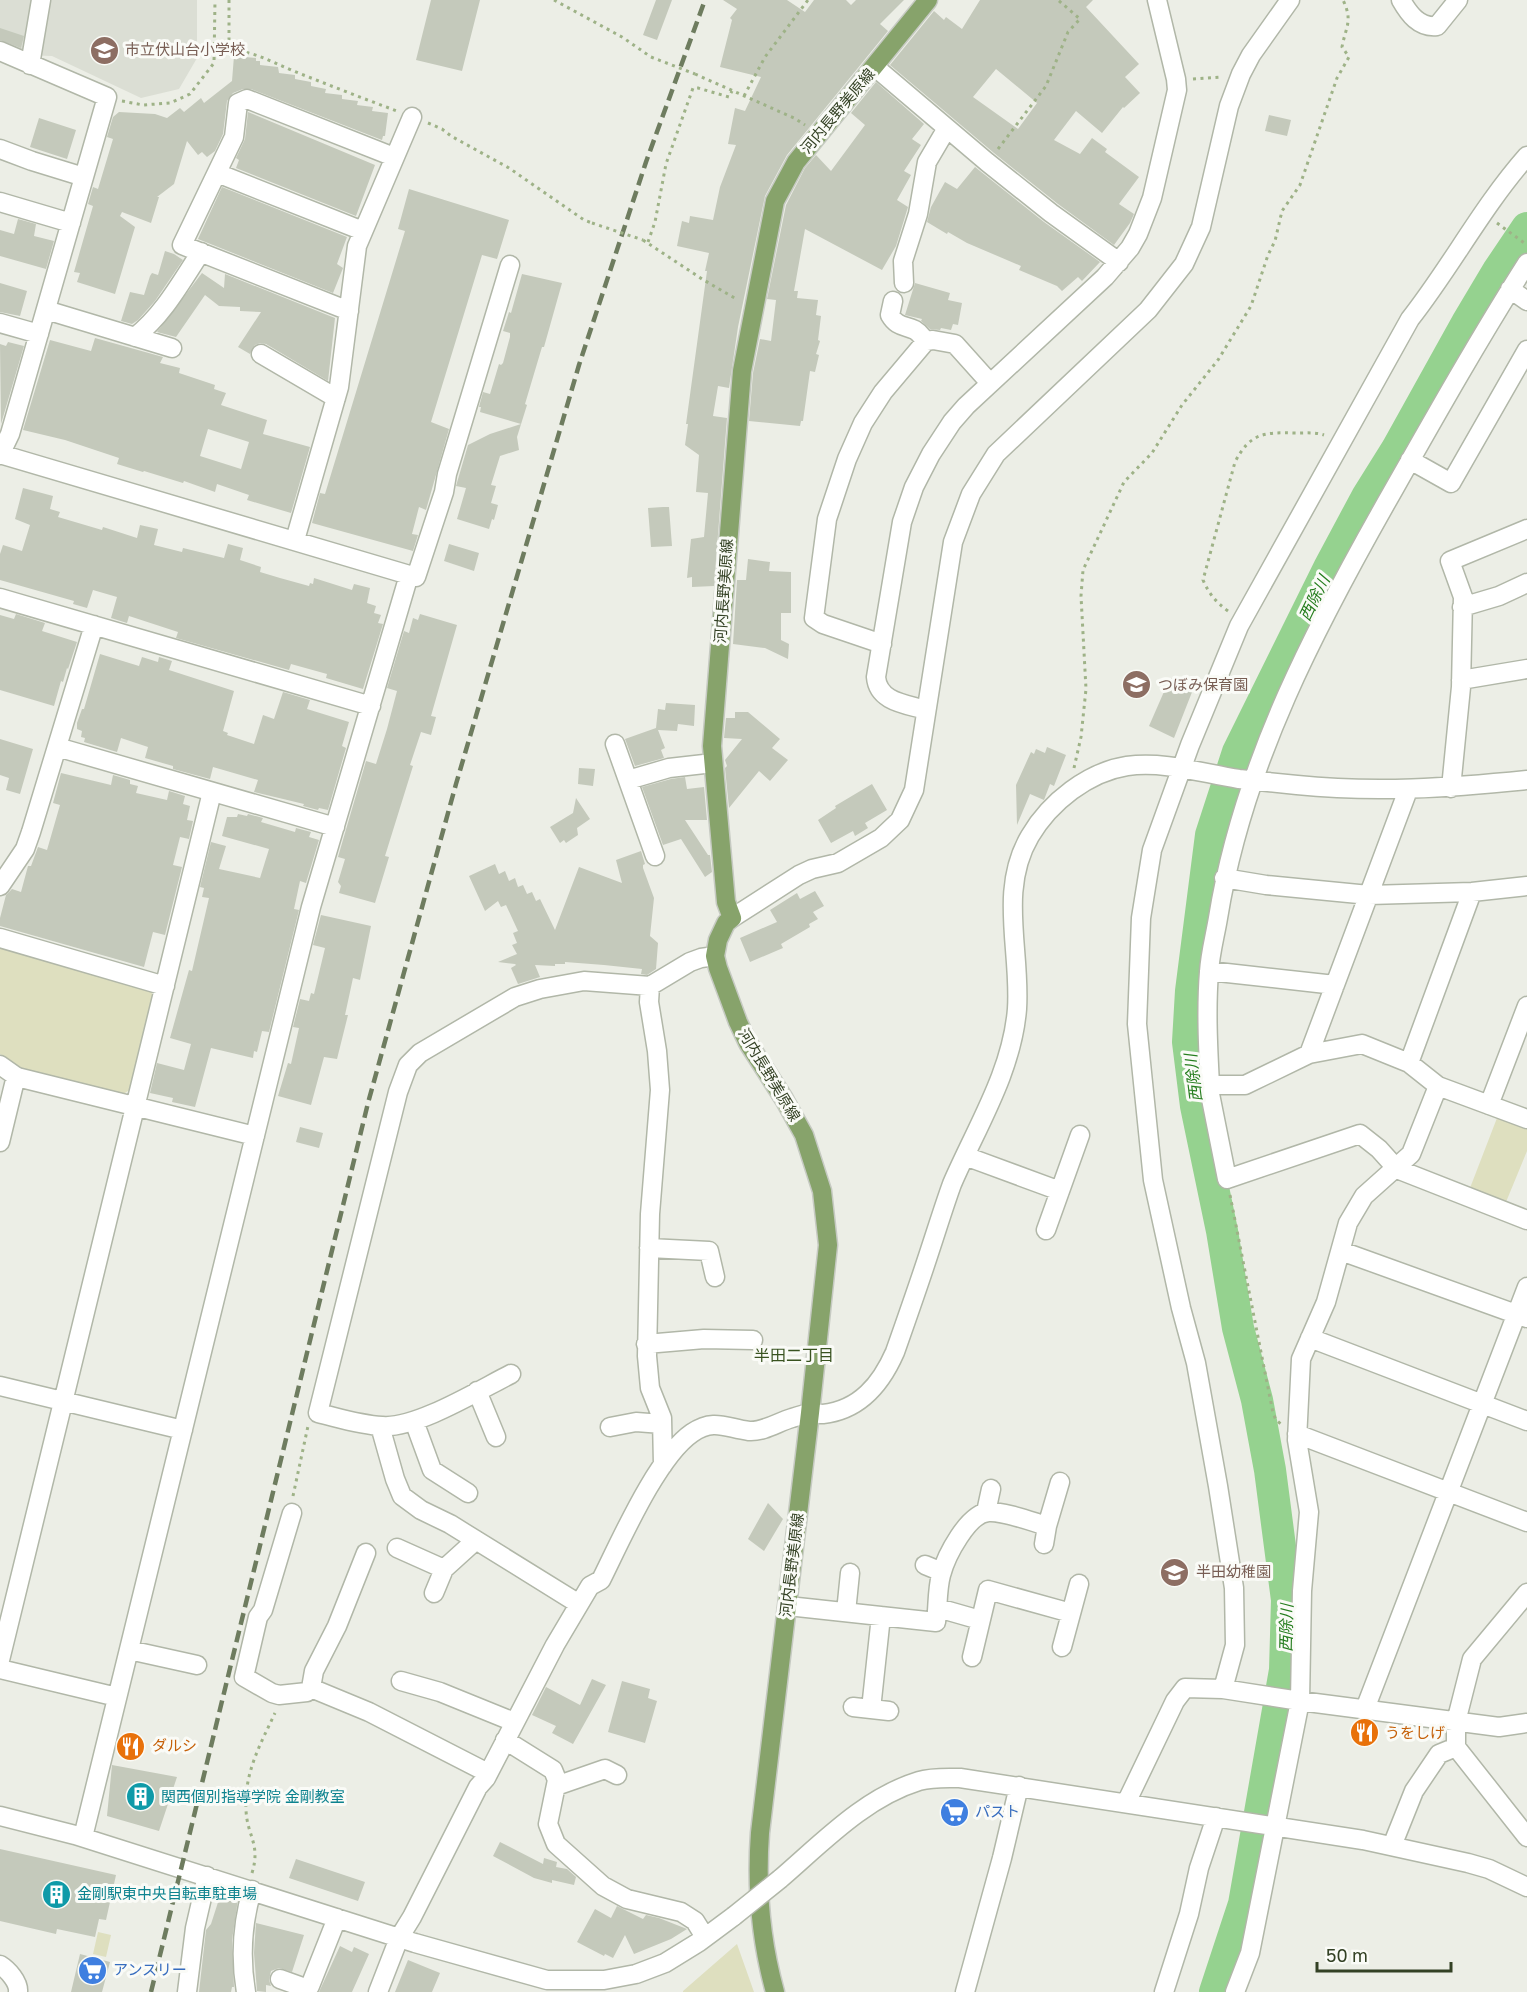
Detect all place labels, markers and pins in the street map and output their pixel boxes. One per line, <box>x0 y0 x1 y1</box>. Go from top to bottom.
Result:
school or university icon: 市立伏山台小学校 <box>88 34 120 66</box>
place label: 市立伏山台小学校 <box>125 40 245 58</box>
school or university icon: つぼみ保育園 <box>1121 669 1153 701</box>
place label: つぼみ保育園 <box>1158 675 1248 693</box>
school or university icon: 半田幼稚園 <box>1159 1556 1191 1588</box>
place label: 半田幼稚園 <box>1196 1562 1271 1580</box>
restaurant icon: うをしげ <box>1348 1717 1380 1749</box>
place label: うをしげ <box>1385 1723 1445 1741</box>
restaurant icon: ダルシ <box>115 1730 147 1762</box>
place label: ダルシ <box>152 1736 197 1754</box>
building icon: 関西個別指導学院 金剛教室 <box>124 1781 156 1813</box>
place label: 関西個別指導学院 金剛教室 <box>161 1787 345 1805</box>
supermarket icon: パスト <box>938 1796 970 1828</box>
place label: パスト <box>975 1802 1020 1820</box>
building icon: 金剛駅東中央自転車駐車場 <box>40 1878 72 1910</box>
place label: 金剛駅東中央自転車駐車場 <box>77 1884 257 1902</box>
supermarket icon: アンスリー <box>76 1954 108 1986</box>
place label: アンスリー <box>113 1960 187 1978</box>

